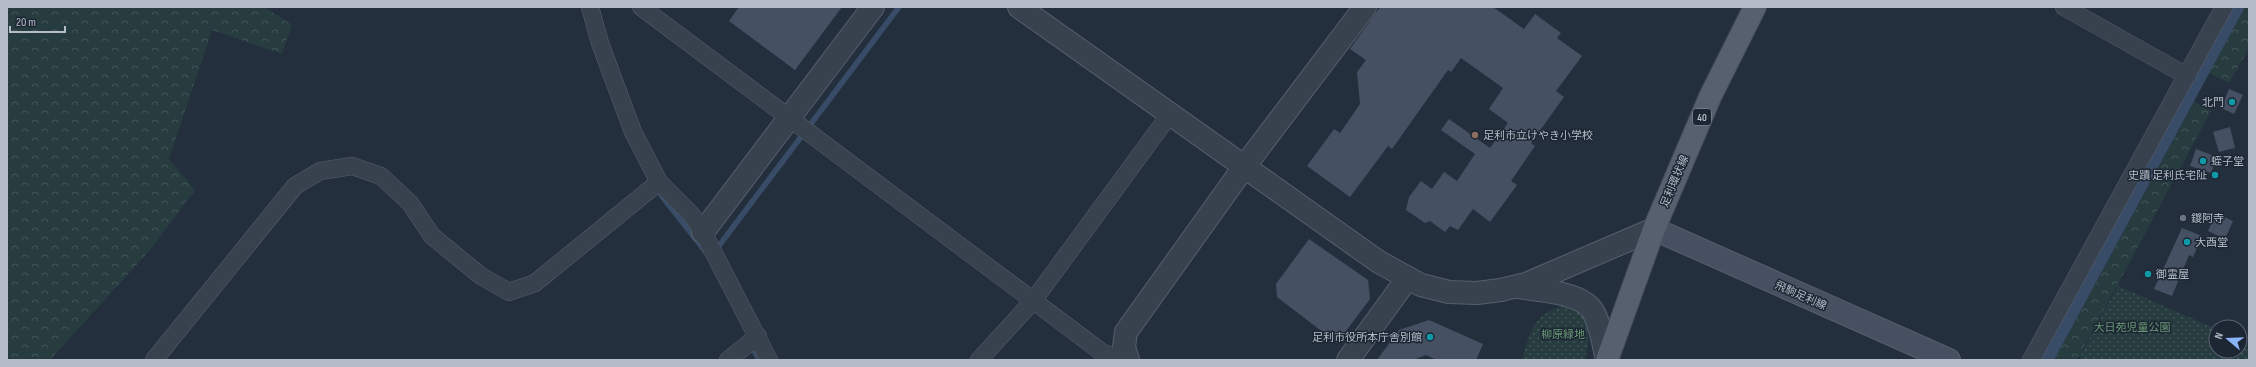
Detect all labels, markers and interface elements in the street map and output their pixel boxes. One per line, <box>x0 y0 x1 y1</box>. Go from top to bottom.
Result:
scale bar <box>10 8 65 34</box>
text: 20 m <box>16 15 36 30</box>
place label: 北門 <box>2202 96 2224 109</box>
marker: 北門 <box>2227 97 2237 107</box>
road number: 40 <box>1693 109 1711 125</box>
place label: 足利市立けやき小学校 <box>1483 129 1593 142</box>
marker: 足利市立けやき小学校 <box>1470 130 1480 140</box>
street label: 足利環状線 <box>1658 153 1691 209</box>
place label: 蛭子堂 <box>2211 155 2244 168</box>
marker: 蛭子堂 <box>2198 156 2208 166</box>
place label: 史蹟 足利氏宅阯 <box>2128 169 2207 182</box>
marker: 史蹟 足利氏宅阯 <box>2210 170 2220 180</box>
place label: 鑁阿寺 <box>2191 212 2224 225</box>
marker: 鑁阿寺 <box>2178 213 2188 223</box>
place label: 大酉堂 <box>2195 236 2228 249</box>
marker: 大酉堂 <box>2182 237 2192 247</box>
place label: 御霊屋 <box>2155 268 2189 281</box>
marker: 御霊屋 <box>2143 269 2153 279</box>
street label: 飛駒足利線 <box>1773 278 1829 313</box>
north arrow <box>2208 319 2248 359</box>
park label: 大日苑児童公園 <box>2094 321 2171 334</box>
park label: 柳原緑地 <box>1541 328 1585 341</box>
place label: 足利市役所本庁舎別館 <box>1312 331 1422 344</box>
text: N <box>2212 331 2226 341</box>
marker: 足利市役所本庁舎別館 <box>1425 332 1435 342</box>

